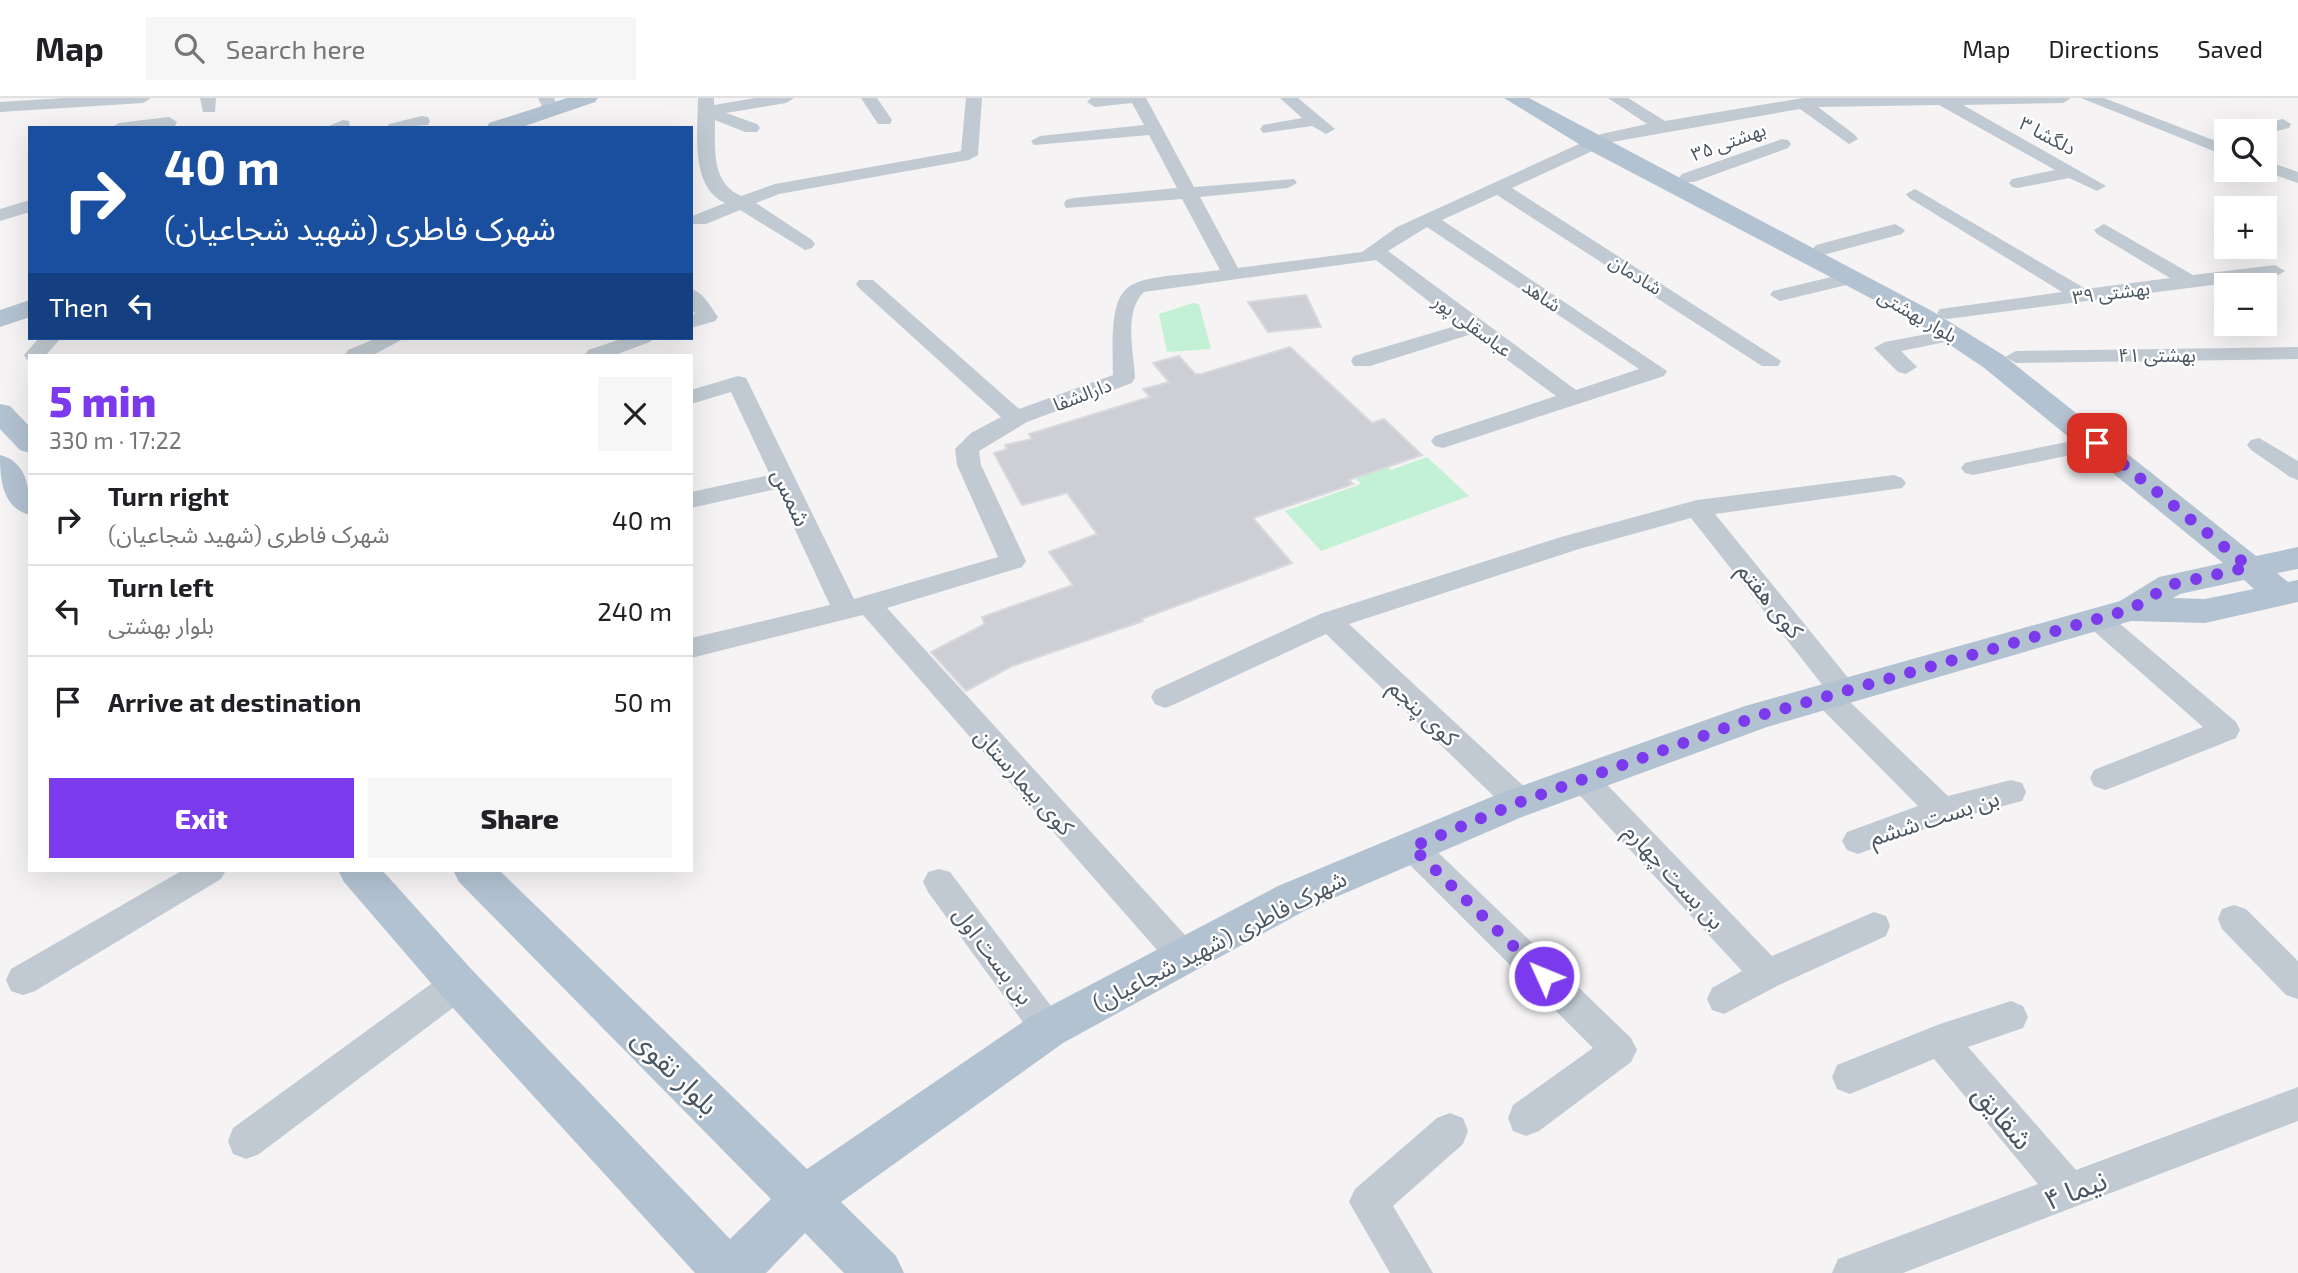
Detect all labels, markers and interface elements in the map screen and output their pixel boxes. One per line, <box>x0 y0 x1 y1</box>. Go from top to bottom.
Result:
search box <box>146 17 636 80</box>
text: Map <box>35 28 104 68</box>
icon: search <box>170 29 208 67</box>
text: Search here <box>226 33 365 64</box>
text: Map <box>1962 34 2010 63</box>
text: Directions <box>2048 34 2159 63</box>
text: Saved <box>2197 34 2263 63</box>
street label: دلگشا ۳ <box>2016 111 2080 159</box>
street label: بهشتی ۳۵ <box>1687 117 1769 166</box>
map controls <box>2214 119 2277 336</box>
button: search <box>2214 119 2277 182</box>
text: 40 m <box>164 136 280 195</box>
icon: right <box>49 154 140 245</box>
button: + <box>2214 196 2277 259</box>
text: شهرک فاطری (شهید شجاعیان) <box>164 208 556 246</box>
street label: شادمان <box>1605 249 1667 299</box>
button: − <box>2214 273 2277 336</box>
street label: شاهد <box>1518 274 1566 316</box>
street label: بهشتی ۳۹ <box>2071 276 2151 309</box>
street label: بلوار بهشتی <box>1874 283 1962 348</box>
icon: left <box>122 287 160 325</box>
street label: عباسقلی پور <box>1427 288 1517 363</box>
text: Then <box>49 291 108 322</box>
street label: بهشتی ۴۱ <box>2118 343 2196 367</box>
street label: دارالشفا <box>1050 372 1115 417</box>
text: 5 min <box>49 375 157 425</box>
button: close <box>598 377 672 451</box>
pin <box>2067 413 2127 473</box>
icon: arrive <box>2078 424 2116 462</box>
text: 330 m · 17:22 <box>49 426 182 454</box>
street label: شمس <box>767 464 817 530</box>
text: Turn right <box>108 480 229 511</box>
icon: right <box>49 501 87 539</box>
text: 40 m <box>612 504 672 535</box>
text: شهرک فاطری (شهید شجاعیان) <box>108 520 390 548</box>
street label: کوی هفتم <box>1729 557 1810 646</box>
text: Turn left <box>108 571 214 602</box>
icon: left <box>49 592 87 630</box>
text: 240 m <box>597 595 672 626</box>
text: بلوار بهشتی <box>108 611 214 639</box>
street label: کوی پنجم <box>1381 673 1465 755</box>
icon: arrive <box>49 683 87 721</box>
text: Arrive at destination <box>108 686 361 717</box>
text: 50 m <box>614 686 672 717</box>
street label: کوی بیمارستان <box>969 722 1081 841</box>
button: Exit <box>49 778 354 858</box>
button: Share <box>368 778 672 858</box>
street label: بن بست ششم <box>1866 783 2004 855</box>
street label: بن بست چهارم <box>1615 817 1731 938</box>
street label: شهرک فاطری (شهید شجاعیان) <box>1087 864 1351 1017</box>
street label: بن بست اول <box>947 900 1040 1010</box>
position arrow <box>1507 939 1581 1013</box>
street label: بلوار نقوی <box>625 1021 726 1122</box>
street label: شقایق <box>1965 1076 2041 1157</box>
street label: نیما ۴ <box>2039 1162 2111 1216</box>

